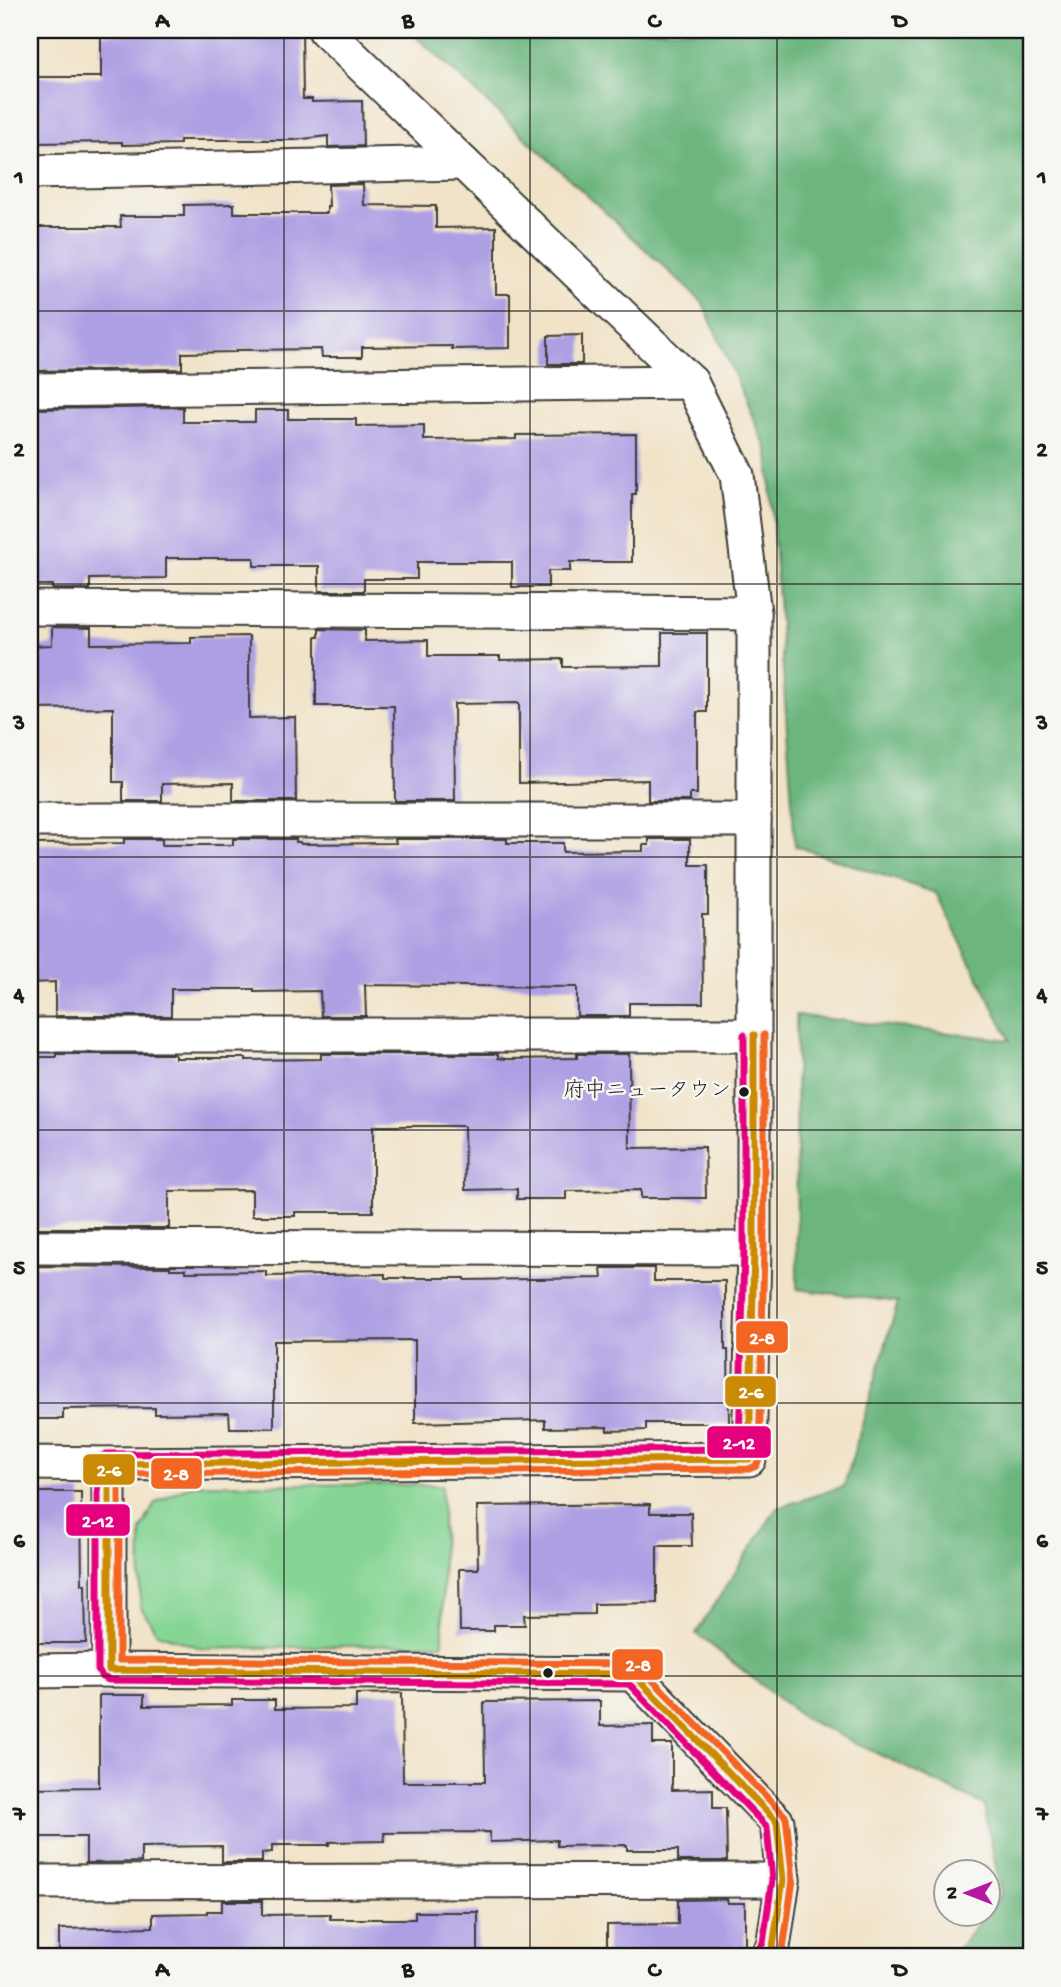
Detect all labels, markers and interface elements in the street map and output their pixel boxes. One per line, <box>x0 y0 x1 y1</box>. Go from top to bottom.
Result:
text: A <box>154 9 170 36</box>
text: B <box>401 9 415 36</box>
text: C <box>648 9 663 36</box>
text: D <box>891 9 909 36</box>
text: 1 <box>13 165 24 192</box>
text: 1 <box>1036 165 1047 192</box>
text: 2 <box>13 438 25 465</box>
text: 2 <box>1036 438 1048 465</box>
text: 3 <box>12 711 25 738</box>
text: 3 <box>1035 711 1048 738</box>
text: 4 <box>13 983 25 1010</box>
text: 4 <box>1036 983 1048 1010</box>
place label: 府中ニュータウン <box>563 1078 731 1105</box>
marker: 府中ニュータウン <box>737 1085 751 1099</box>
text: 5 <box>13 1256 25 1283</box>
text: 5 <box>1036 1256 1048 1283</box>
line badge: 2-8 <box>735 1320 789 1354</box>
text: 2-8 <box>749 1329 775 1352</box>
line badge: 2-6 <box>724 1375 777 1408</box>
text: 2-6 <box>739 1383 764 1406</box>
line badge: 2-12 <box>706 1425 772 1459</box>
text: 2-12 <box>723 1434 756 1457</box>
line badge: 2-6 <box>82 1453 136 1486</box>
line badge: 2-8 <box>150 1457 203 1490</box>
text: 2-6 <box>97 1461 122 1484</box>
text: 2-8 <box>163 1465 189 1488</box>
line badge: 2-12 <box>65 1503 131 1537</box>
text: 2-12 <box>82 1512 115 1535</box>
text: 6 <box>13 1529 26 1556</box>
text: 6 <box>1036 1529 1049 1556</box>
line badge: 2-8 <box>611 1648 664 1681</box>
text: 2-8 <box>625 1656 651 1679</box>
unlabelled marker <box>541 1666 555 1680</box>
text: 7 <box>12 1802 26 1829</box>
text: 7 <box>1035 1802 1049 1829</box>
north arrow <box>932 1857 1002 1927</box>
text: N <box>942 1887 965 1899</box>
text: A <box>154 1958 170 1985</box>
text: B <box>401 1958 415 1985</box>
text: C <box>648 1958 663 1985</box>
text: D <box>891 1958 909 1985</box>

